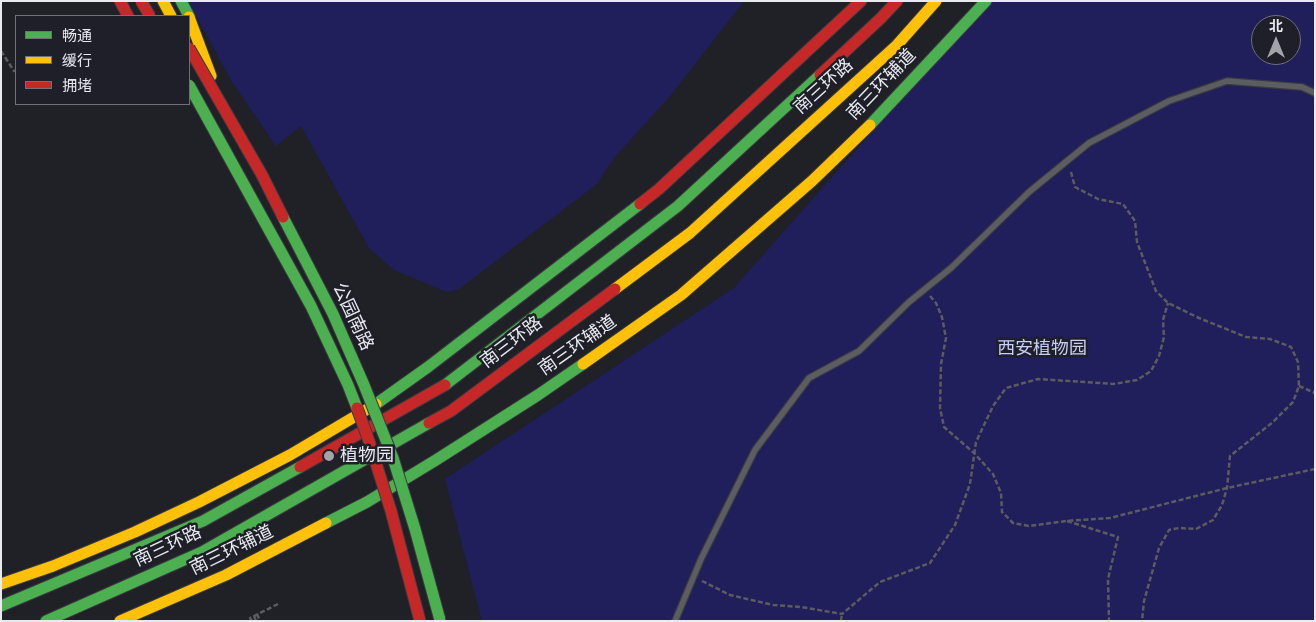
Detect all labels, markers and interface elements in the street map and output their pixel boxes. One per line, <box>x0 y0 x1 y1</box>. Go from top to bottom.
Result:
legend <box>15 15 190 105</box>
north arrow <box>1251 15 1301 65</box>
text: 北 <box>1269 18 1283 34</box>
text: 畅通 <box>62 27 92 45</box>
street label: 南三环辅道 <box>843 45 921 125</box>
text: 缓行 <box>62 52 92 70</box>
street label: 南三环路 <box>790 55 858 119</box>
text: 拥堵 <box>62 77 92 95</box>
street label: 公园南路 <box>327 280 377 354</box>
street label: 南三环辅道 <box>535 311 621 381</box>
street label: 南三环路 <box>477 313 547 373</box>
park label: 西安植物园 <box>997 338 1087 360</box>
place label: 植物园 <box>340 445 394 467</box>
marker: 植物园 <box>322 449 336 463</box>
street label: 南三环路 <box>131 522 205 572</box>
street label: 南三环辅道 <box>187 522 277 580</box>

